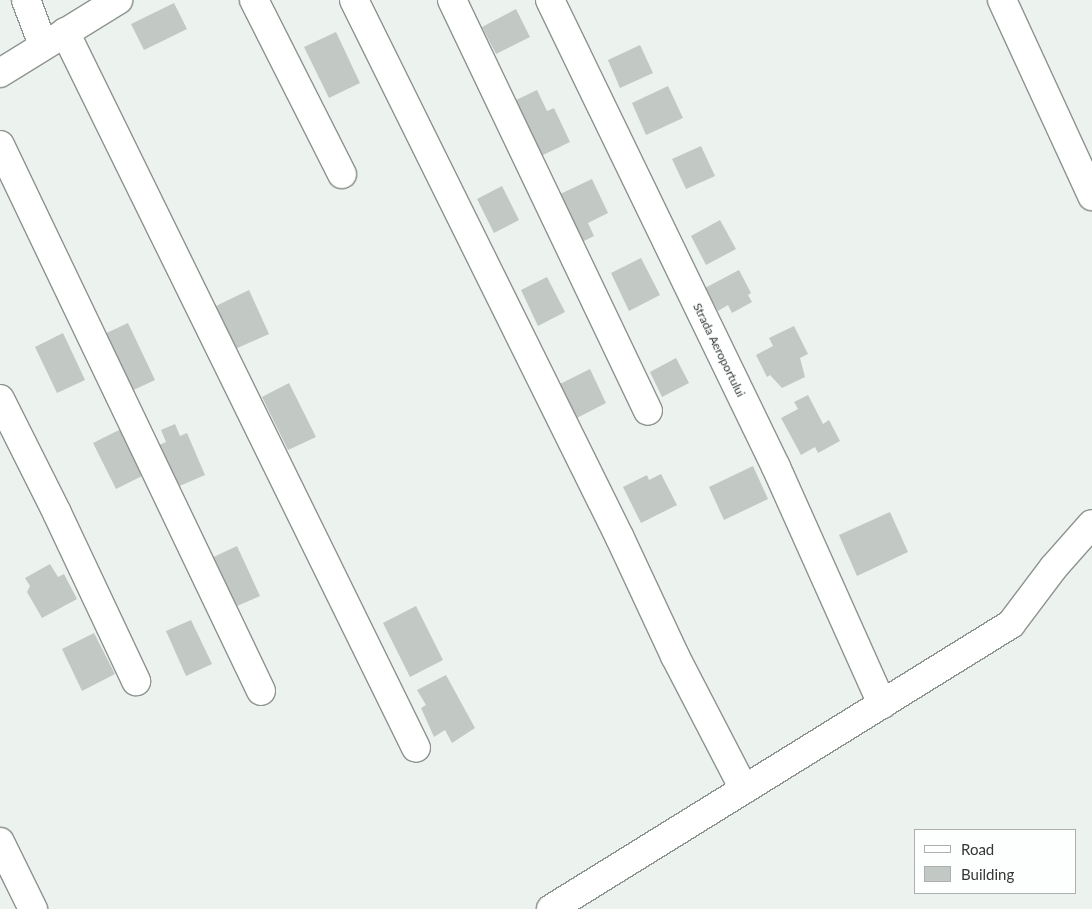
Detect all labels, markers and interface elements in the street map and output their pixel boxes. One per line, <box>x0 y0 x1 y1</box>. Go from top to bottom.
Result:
street label: Strada Aeroportului <box>690 301 748 399</box>
legend <box>914 829 1077 894</box>
text: Road <box>961 840 994 858</box>
text: Building <box>961 865 1014 883</box>

